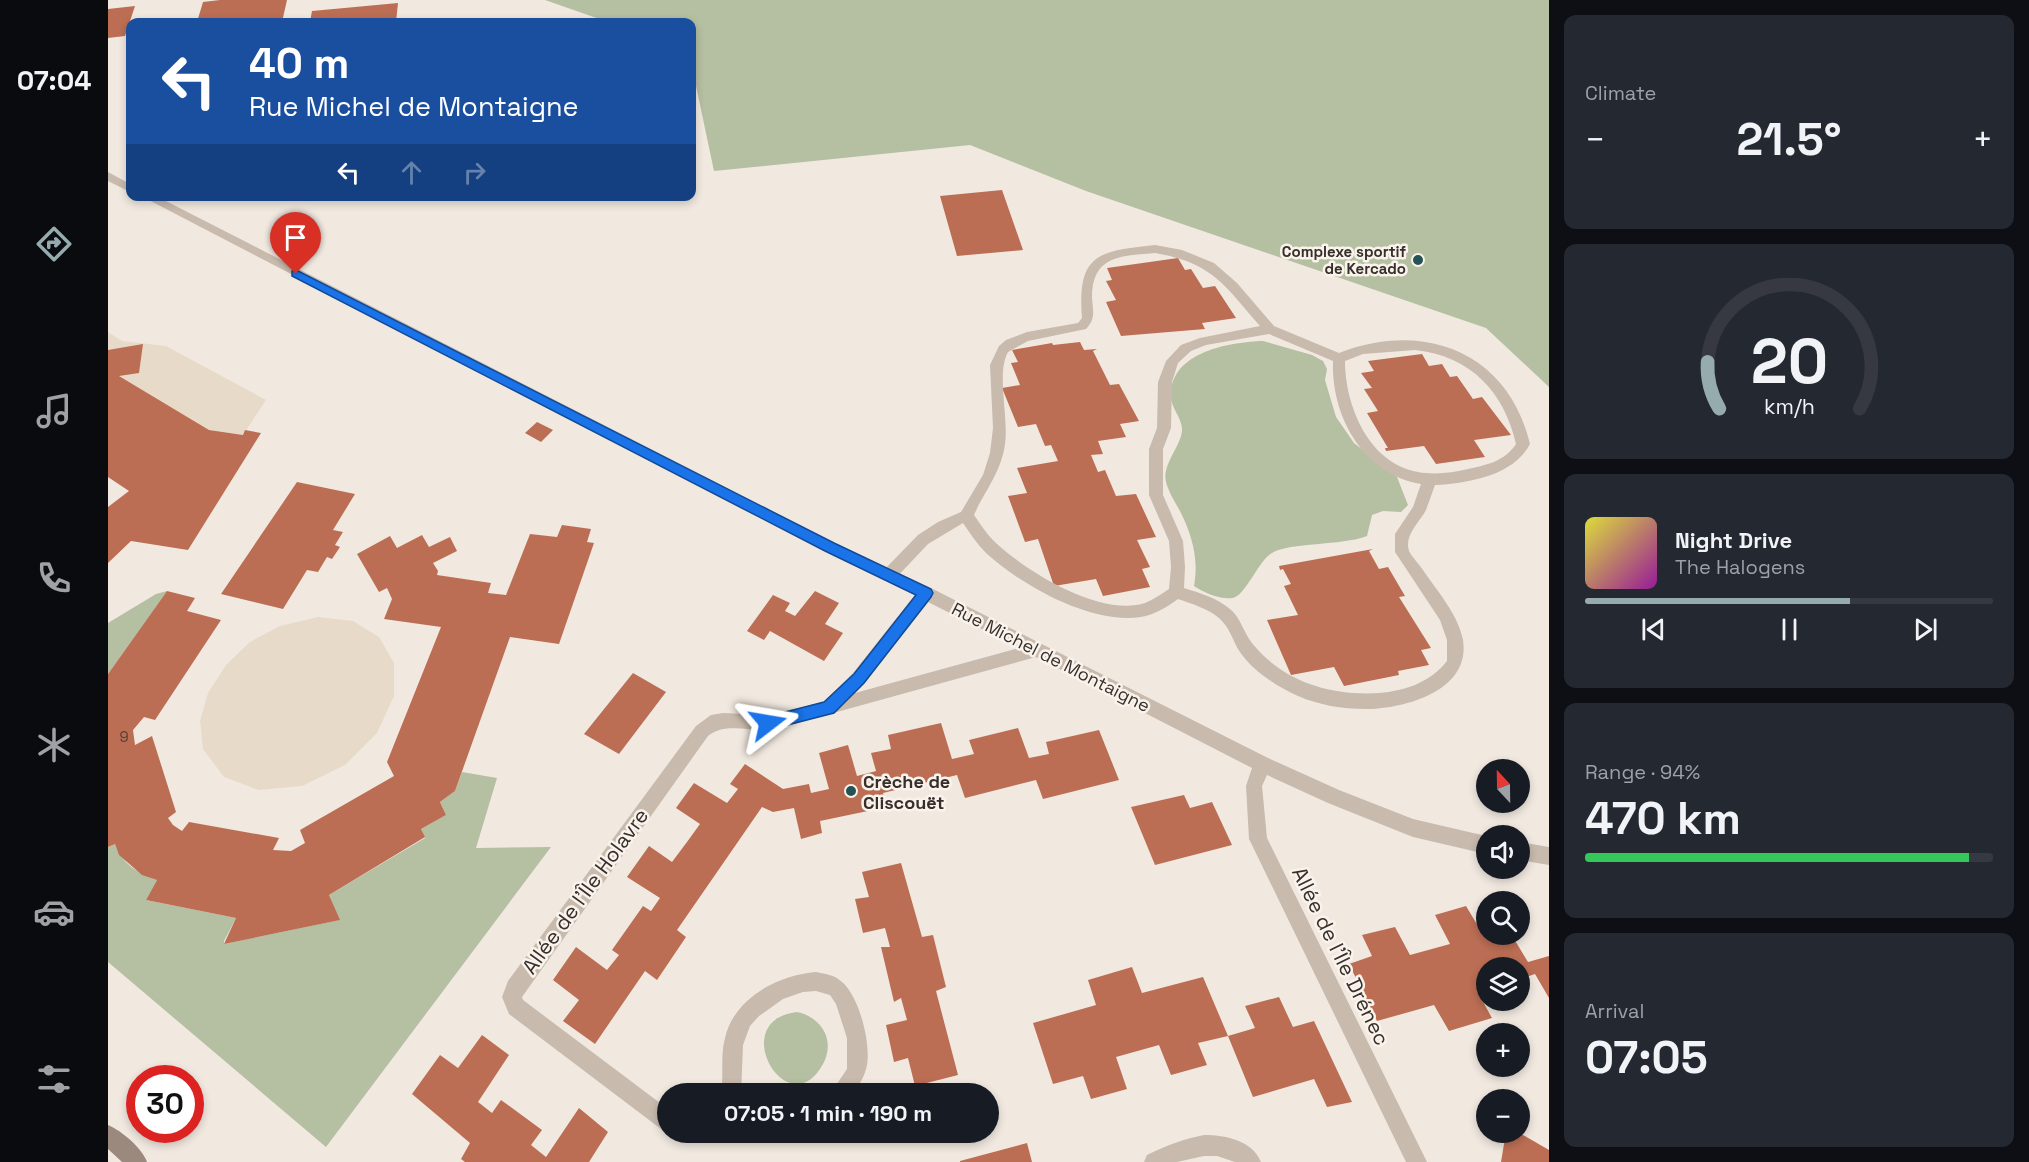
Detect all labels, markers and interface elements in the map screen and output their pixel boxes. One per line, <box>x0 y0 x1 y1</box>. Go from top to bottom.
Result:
text: 40 m <box>249 37 349 90</box>
icon: left <box>150 42 228 120</box>
text: 07:04 <box>17 63 91 98</box>
text: Climate <box>1585 80 1656 106</box>
text: Rue Michel de Montaigne <box>249 89 579 124</box>
text: 21.5° <box>1736 111 1842 168</box>
text: − <box>1585 119 1605 161</box>
text: + <box>1973 119 1993 161</box>
icon: left <box>332 156 365 189</box>
icon: ahead <box>395 156 428 189</box>
icon: right <box>458 156 491 189</box>
pin <box>270 212 321 274</box>
icon: arrive <box>279 221 312 254</box>
icon: directions <box>33 223 75 265</box>
place label: Complexe sportif de Kercado <box>1282 242 1406 278</box>
marker: Complexe sportif de Kercado <box>1411 253 1425 267</box>
text: 20 <box>1750 322 1828 401</box>
icon: music <box>33 390 75 432</box>
text: km/h <box>1763 393 1815 420</box>
text: Night Drive <box>1675 526 1792 554</box>
text: The Halogens <box>1675 554 1805 580</box>
icon: phone <box>33 557 75 599</box>
street label: Rue Michel de Montaigne <box>948 597 1154 717</box>
icon: previous <box>1637 613 1670 646</box>
icon: pause <box>1773 613 1806 646</box>
icon: next <box>1909 613 1942 646</box>
position arrow <box>736 691 800 755</box>
icon: climate <box>33 724 75 766</box>
house number: 9 <box>119 727 129 746</box>
north arrow <box>1476 759 1530 813</box>
map controls <box>1476 759 1530 1143</box>
text: Range · 94% <box>1585 759 1700 785</box>
place label: Crèche de Cliscouët <box>863 770 950 814</box>
marker: Crèche de Cliscouët <box>844 784 858 798</box>
text: 470 km <box>1585 790 1741 847</box>
street label: Allée de l'Île Holavre <box>516 803 654 979</box>
button: sound <box>1476 825 1530 879</box>
street label: Allée de l'Île Drénec <box>1286 862 1396 1050</box>
icon: car <box>33 891 75 933</box>
button: search <box>1476 891 1530 945</box>
button: layers <box>1476 957 1530 1011</box>
text: Arrival <box>1585 998 1644 1024</box>
button: + <box>1476 1023 1530 1077</box>
text: 07:05 <box>1585 1029 1708 1086</box>
icon: filters <box>33 1058 75 1100</box>
speed limit sign: 30 <box>126 1065 204 1143</box>
button: − <box>1476 1089 1530 1143</box>
text: 07:05 · 1 min · 190 m <box>724 1099 932 1127</box>

